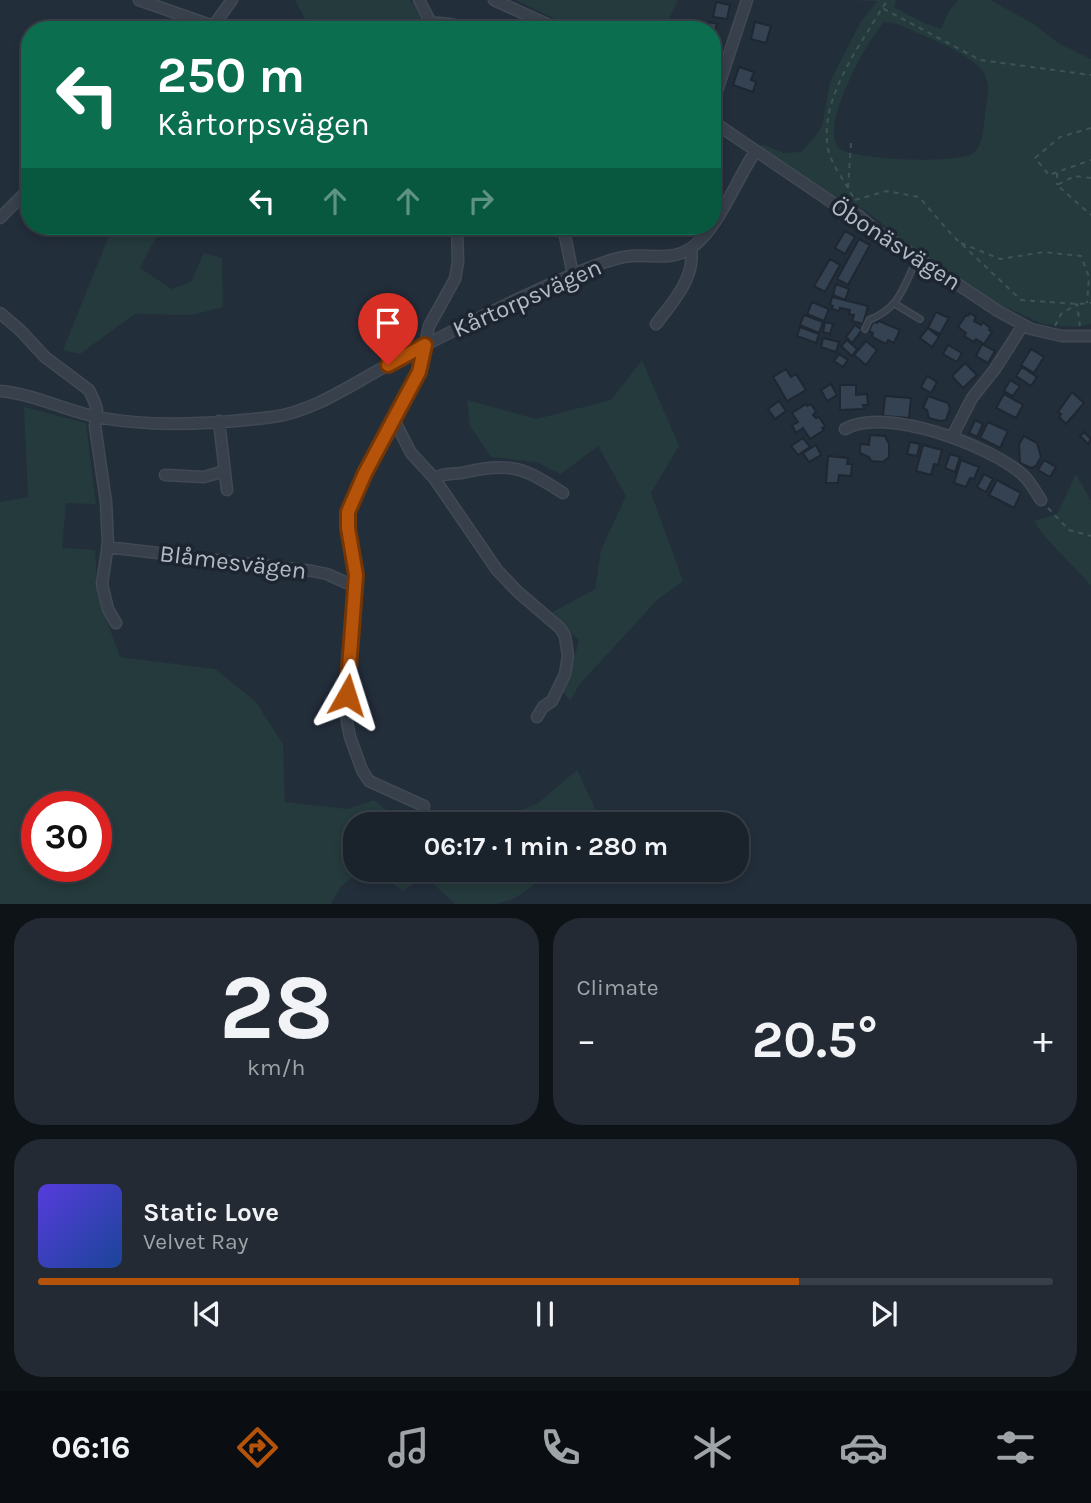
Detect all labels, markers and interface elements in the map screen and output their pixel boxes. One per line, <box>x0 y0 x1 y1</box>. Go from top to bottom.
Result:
text: 250 m <box>157 47 305 104</box>
icon: left <box>42 49 133 140</box>
text: Kårtorpsvägen <box>157 106 370 143</box>
icon: left <box>243 182 281 220</box>
icon: ahead <box>316 182 354 220</box>
icon: ahead <box>389 182 427 220</box>
icon: right <box>462 182 500 220</box>
street label: Öbonäsvägen <box>826 192 966 296</box>
street label: Kårtorpsvägen <box>448 253 606 343</box>
pin <box>358 293 418 365</box>
icon: arrive <box>369 304 407 342</box>
street label: Blåmesvägen <box>158 539 308 585</box>
position arrow <box>310 658 384 732</box>
speed limit sign: 30 <box>21 791 112 882</box>
text: 06:17 · 1 min · 280 m <box>424 831 668 862</box>
text: 28 <box>219 955 333 1061</box>
text: Climate <box>577 974 659 1001</box>
text: 20.5° <box>752 1009 878 1070</box>
text: − <box>577 1018 596 1063</box>
text: + <box>1033 1018 1053 1063</box>
text: km/h <box>247 1054 305 1081</box>
text: Static Love <box>143 1197 279 1228</box>
text: Velvet Ray <box>143 1228 248 1255</box>
icon: previous <box>188 1295 226 1333</box>
icon: pause <box>526 1295 564 1333</box>
icon: next <box>865 1295 903 1333</box>
icon: directions <box>233 1423 282 1472</box>
icon: music <box>384 1423 433 1472</box>
icon: phone <box>536 1423 585 1472</box>
icon: climate <box>688 1423 737 1472</box>
icon: car <box>839 1423 888 1472</box>
icon: filters <box>991 1423 1040 1472</box>
text: 06:16 <box>51 1429 130 1466</box>

